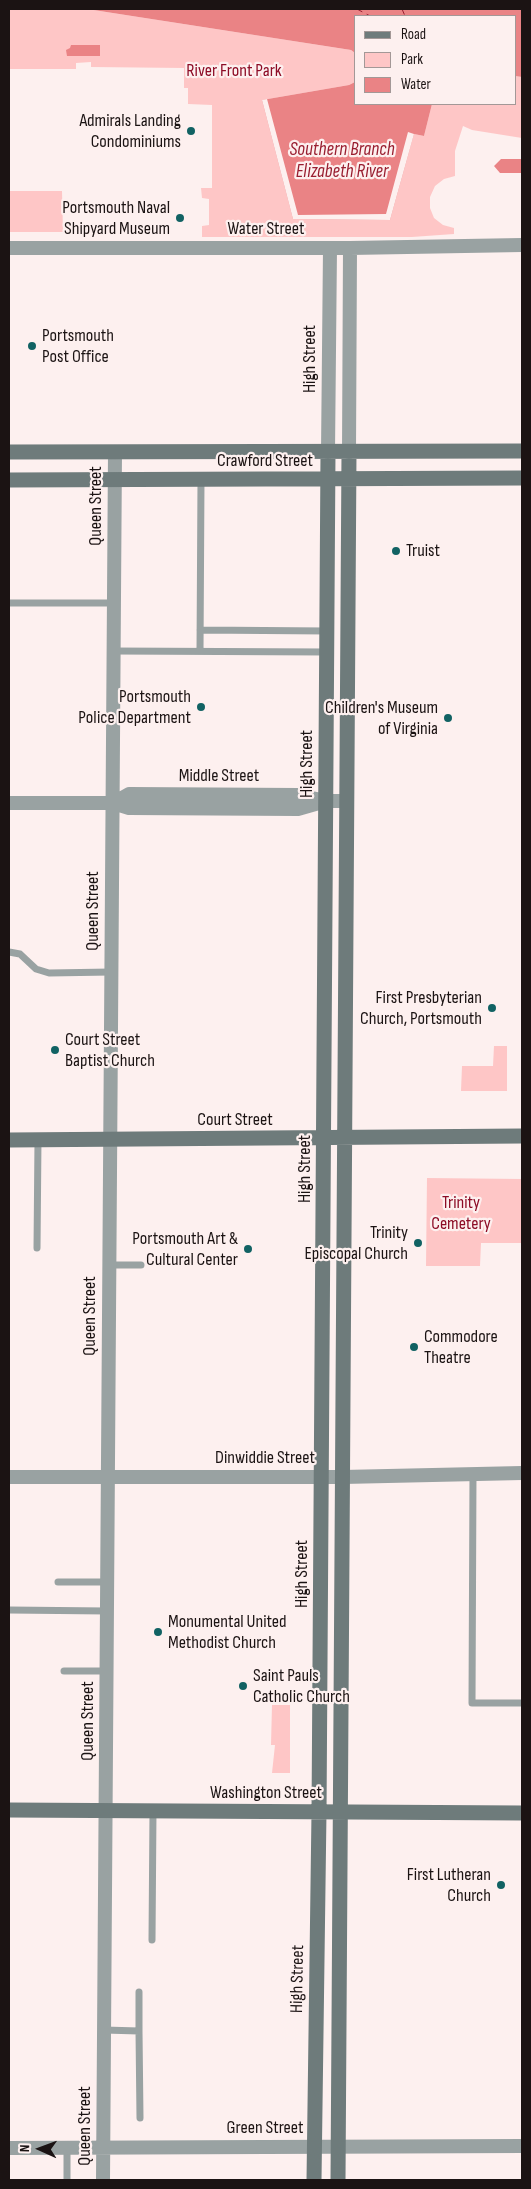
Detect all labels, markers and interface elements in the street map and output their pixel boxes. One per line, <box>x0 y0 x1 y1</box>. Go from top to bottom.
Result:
legend <box>354 15 516 105</box>
text: Road <box>401 25 426 44</box>
text: Park <box>401 50 423 69</box>
park label: River Front Park <box>186 60 282 82</box>
text: Water <box>401 75 431 94</box>
place label: Admirals Landing Condominiums <box>80 110 181 152</box>
marker: Admirals Landing Condominiums <box>185 125 197 137</box>
water label: Southern Branch Elizabeth River <box>289 139 395 183</box>
place label: Portsmouth Naval Shipyard Museum <box>62 197 170 240</box>
marker: Portsmouth Naval Shipyard Museum <box>174 212 186 224</box>
street label: Water Street <box>228 218 304 240</box>
place label: Portsmouth Post Office <box>42 325 114 368</box>
street label: High Street <box>299 325 321 393</box>
marker: Portsmouth Post Office <box>26 340 38 352</box>
street label: Crawford Street <box>217 450 313 472</box>
street label: Queen Street <box>85 466 107 546</box>
place label: Truist <box>406 540 440 562</box>
marker: Truist <box>390 545 402 557</box>
place label: Portsmouth Police Department <box>78 686 191 729</box>
place label: Children's Museum of Virginia <box>325 697 438 740</box>
marker: Portsmouth Police Department <box>195 701 207 713</box>
marker: Children's Museum of Virginia <box>442 712 454 724</box>
street label: High Street <box>296 730 318 798</box>
street label: Middle Street <box>179 765 259 787</box>
street label: Queen Street <box>82 871 104 951</box>
place label: First Presbyterian Church, Portsmouth <box>360 987 482 1030</box>
marker: First Presbyterian Church, Portsmouth <box>486 1002 498 1014</box>
place label: Court Street Baptist Church <box>65 1029 155 1072</box>
marker: Court Street Baptist Church <box>49 1044 61 1056</box>
street label: Court Street <box>197 1109 273 1131</box>
street label: High Street <box>294 1135 316 1203</box>
park label: Trinity Cemetery <box>431 1192 491 1234</box>
place label: Trinity Episcopal Church <box>304 1222 408 1264</box>
place label: Portsmouth Art & Cultural Center <box>132 1228 238 1270</box>
marker: Trinity Episcopal Church <box>412 1237 424 1249</box>
marker: Portsmouth Art & Cultural Center <box>242 1243 254 1255</box>
street label: Queen Street <box>79 1276 101 1356</box>
place label: Commodore Theatre <box>424 1326 498 1368</box>
marker: Commodore Theatre <box>408 1341 420 1353</box>
street label: Dinwiddie Street <box>215 1447 315 1469</box>
street label: High Street <box>291 1540 313 1608</box>
place label: Monumental United Methodist Church <box>168 1611 287 1654</box>
marker: Monumental United Methodist Church <box>152 1626 164 1638</box>
place label: Saint Pauls Catholic Church <box>253 1665 350 1708</box>
marker: Saint Pauls Catholic Church <box>237 1680 249 1692</box>
street label: Queen Street <box>77 1681 99 1761</box>
street label: Washington Street <box>210 1782 322 1804</box>
place label: First Lutheran Church <box>407 1864 491 1906</box>
marker: First Lutheran Church <box>495 1879 507 1891</box>
street label: High Street <box>287 1945 309 2013</box>
street label: Queen Street <box>74 2086 96 2166</box>
street label: Green Street <box>227 2117 303 2139</box>
north arrow <box>15 2124 65 2174</box>
text: N <box>16 2144 33 2153</box>

